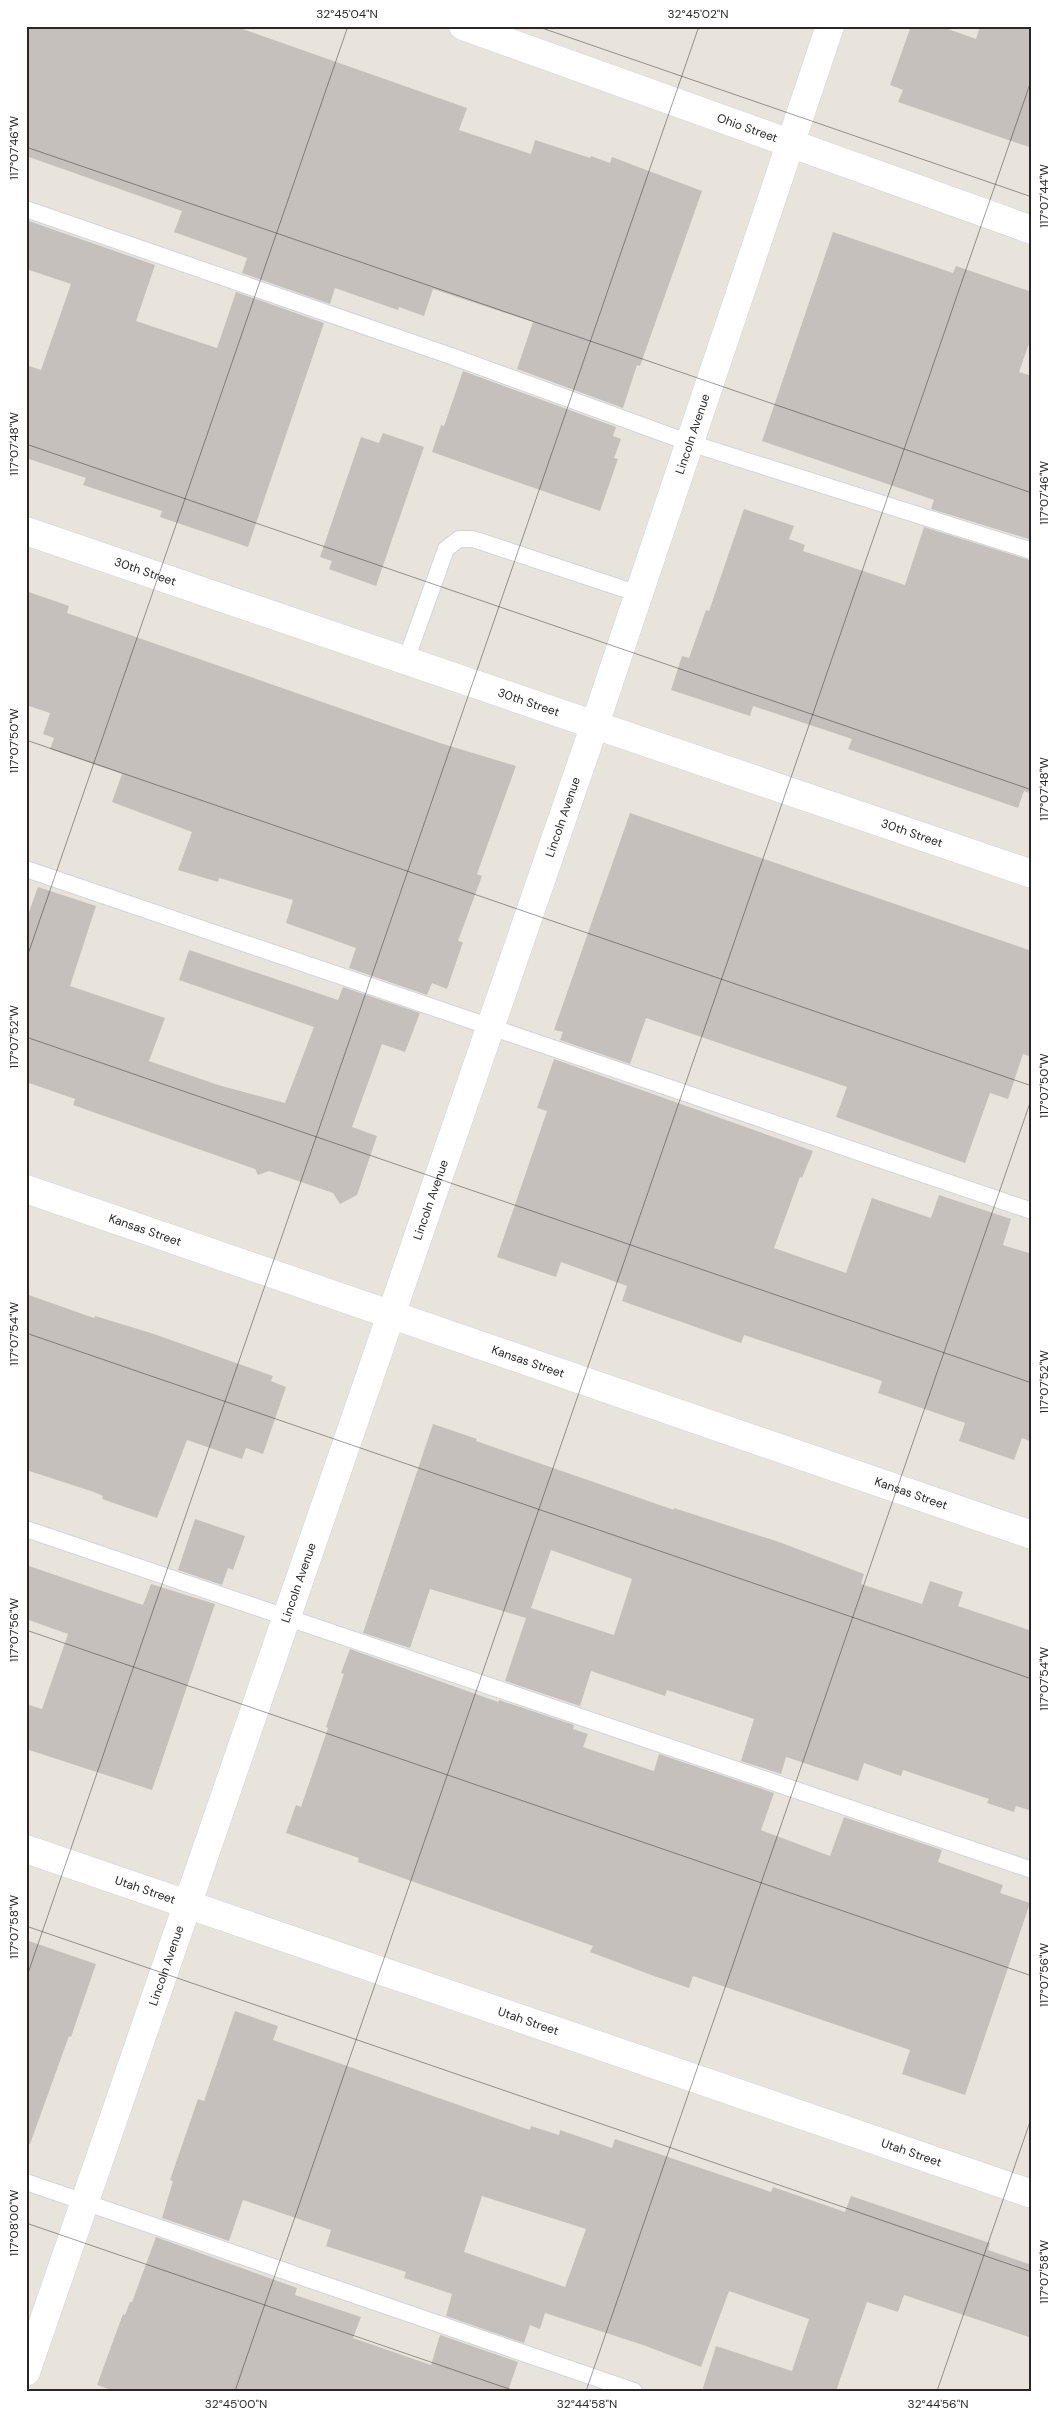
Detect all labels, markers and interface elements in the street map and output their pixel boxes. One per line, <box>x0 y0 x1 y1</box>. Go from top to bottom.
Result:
text: 32°45'04"N <box>316 6 378 22</box>
text: 32°45'02"N <box>667 6 729 22</box>
street label: Ohio Street <box>715 110 780 146</box>
text: 117°07'46"W <box>6 116 22 180</box>
text: 117°07'44"W <box>1036 164 1052 228</box>
street label: Lincoln Avenue <box>672 392 714 476</box>
text: 117°07'48"W <box>6 412 22 476</box>
text: 117°07'46"W <box>1036 461 1052 525</box>
street label: 30th Street <box>112 554 178 590</box>
street label: 30th Street <box>496 684 562 720</box>
text: 117°07'50"W <box>6 708 22 774</box>
text: 117°07'48"W <box>1036 757 1052 821</box>
street label: Lincoln Avenue <box>542 775 584 859</box>
street label: 30th Street <box>879 815 945 851</box>
text: 117°07'52"W <box>6 1005 22 1069</box>
text: 117°07'50"W <box>1036 1053 1052 1119</box>
street label: Lincoln Avenue <box>409 1158 452 1242</box>
street label: Kansas Street <box>107 1210 184 1250</box>
text: 117°07'54"W <box>6 1302 22 1366</box>
street label: Kansas Street <box>490 1342 567 1382</box>
text: 117°07'52"W <box>1036 1350 1052 1414</box>
street label: Kansas Street <box>873 1473 950 1513</box>
street label: Lincoln Avenue <box>277 1540 320 1625</box>
text: 117°07'56"W <box>6 1597 22 1662</box>
text: 117°07'54"W <box>1036 1647 1052 1711</box>
street label: Utah Street <box>113 1872 178 1908</box>
text: 117°07'58"W <box>6 1895 22 1959</box>
street label: Lincoln Avenue <box>145 1923 188 2008</box>
text: 117°07'56"W <box>1036 1942 1052 2007</box>
street label: Utah Street <box>496 2003 561 2039</box>
street label: Utah Street <box>879 2135 944 2171</box>
text: 117°08'00"W <box>6 2189 22 2256</box>
text: 117°07'58"W <box>1036 2240 1052 2304</box>
text: 32°45'00"N <box>205 2396 267 2412</box>
text: 32°44'58"N <box>557 2396 617 2412</box>
text: 32°44'56"N <box>908 2396 968 2412</box>

